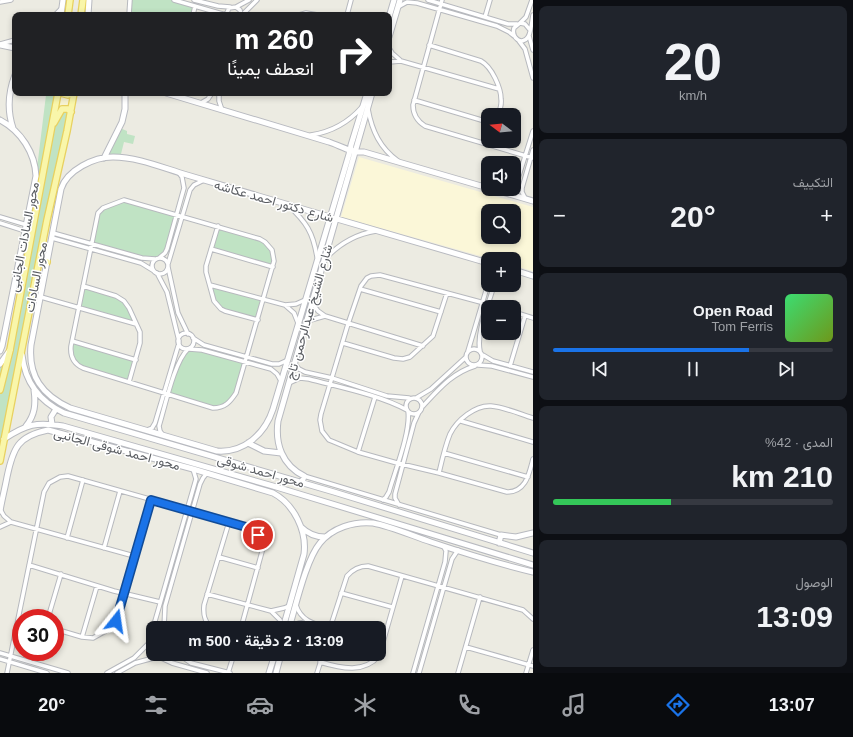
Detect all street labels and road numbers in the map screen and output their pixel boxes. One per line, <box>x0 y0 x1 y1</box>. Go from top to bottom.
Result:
street label: شارع دكتور احمد عكاشه <box>212 177 335 227</box>
street label: محور السادات الجانبى <box>6 181 42 293</box>
street label: محور السادات <box>22 240 50 314</box>
street label: شارع الشيخ عبدالرحمن تاج <box>282 243 337 382</box>
street label: محور احمد شوقى الجانبى <box>52 425 182 474</box>
street label: محور احمد شوقى <box>216 451 306 492</box>

